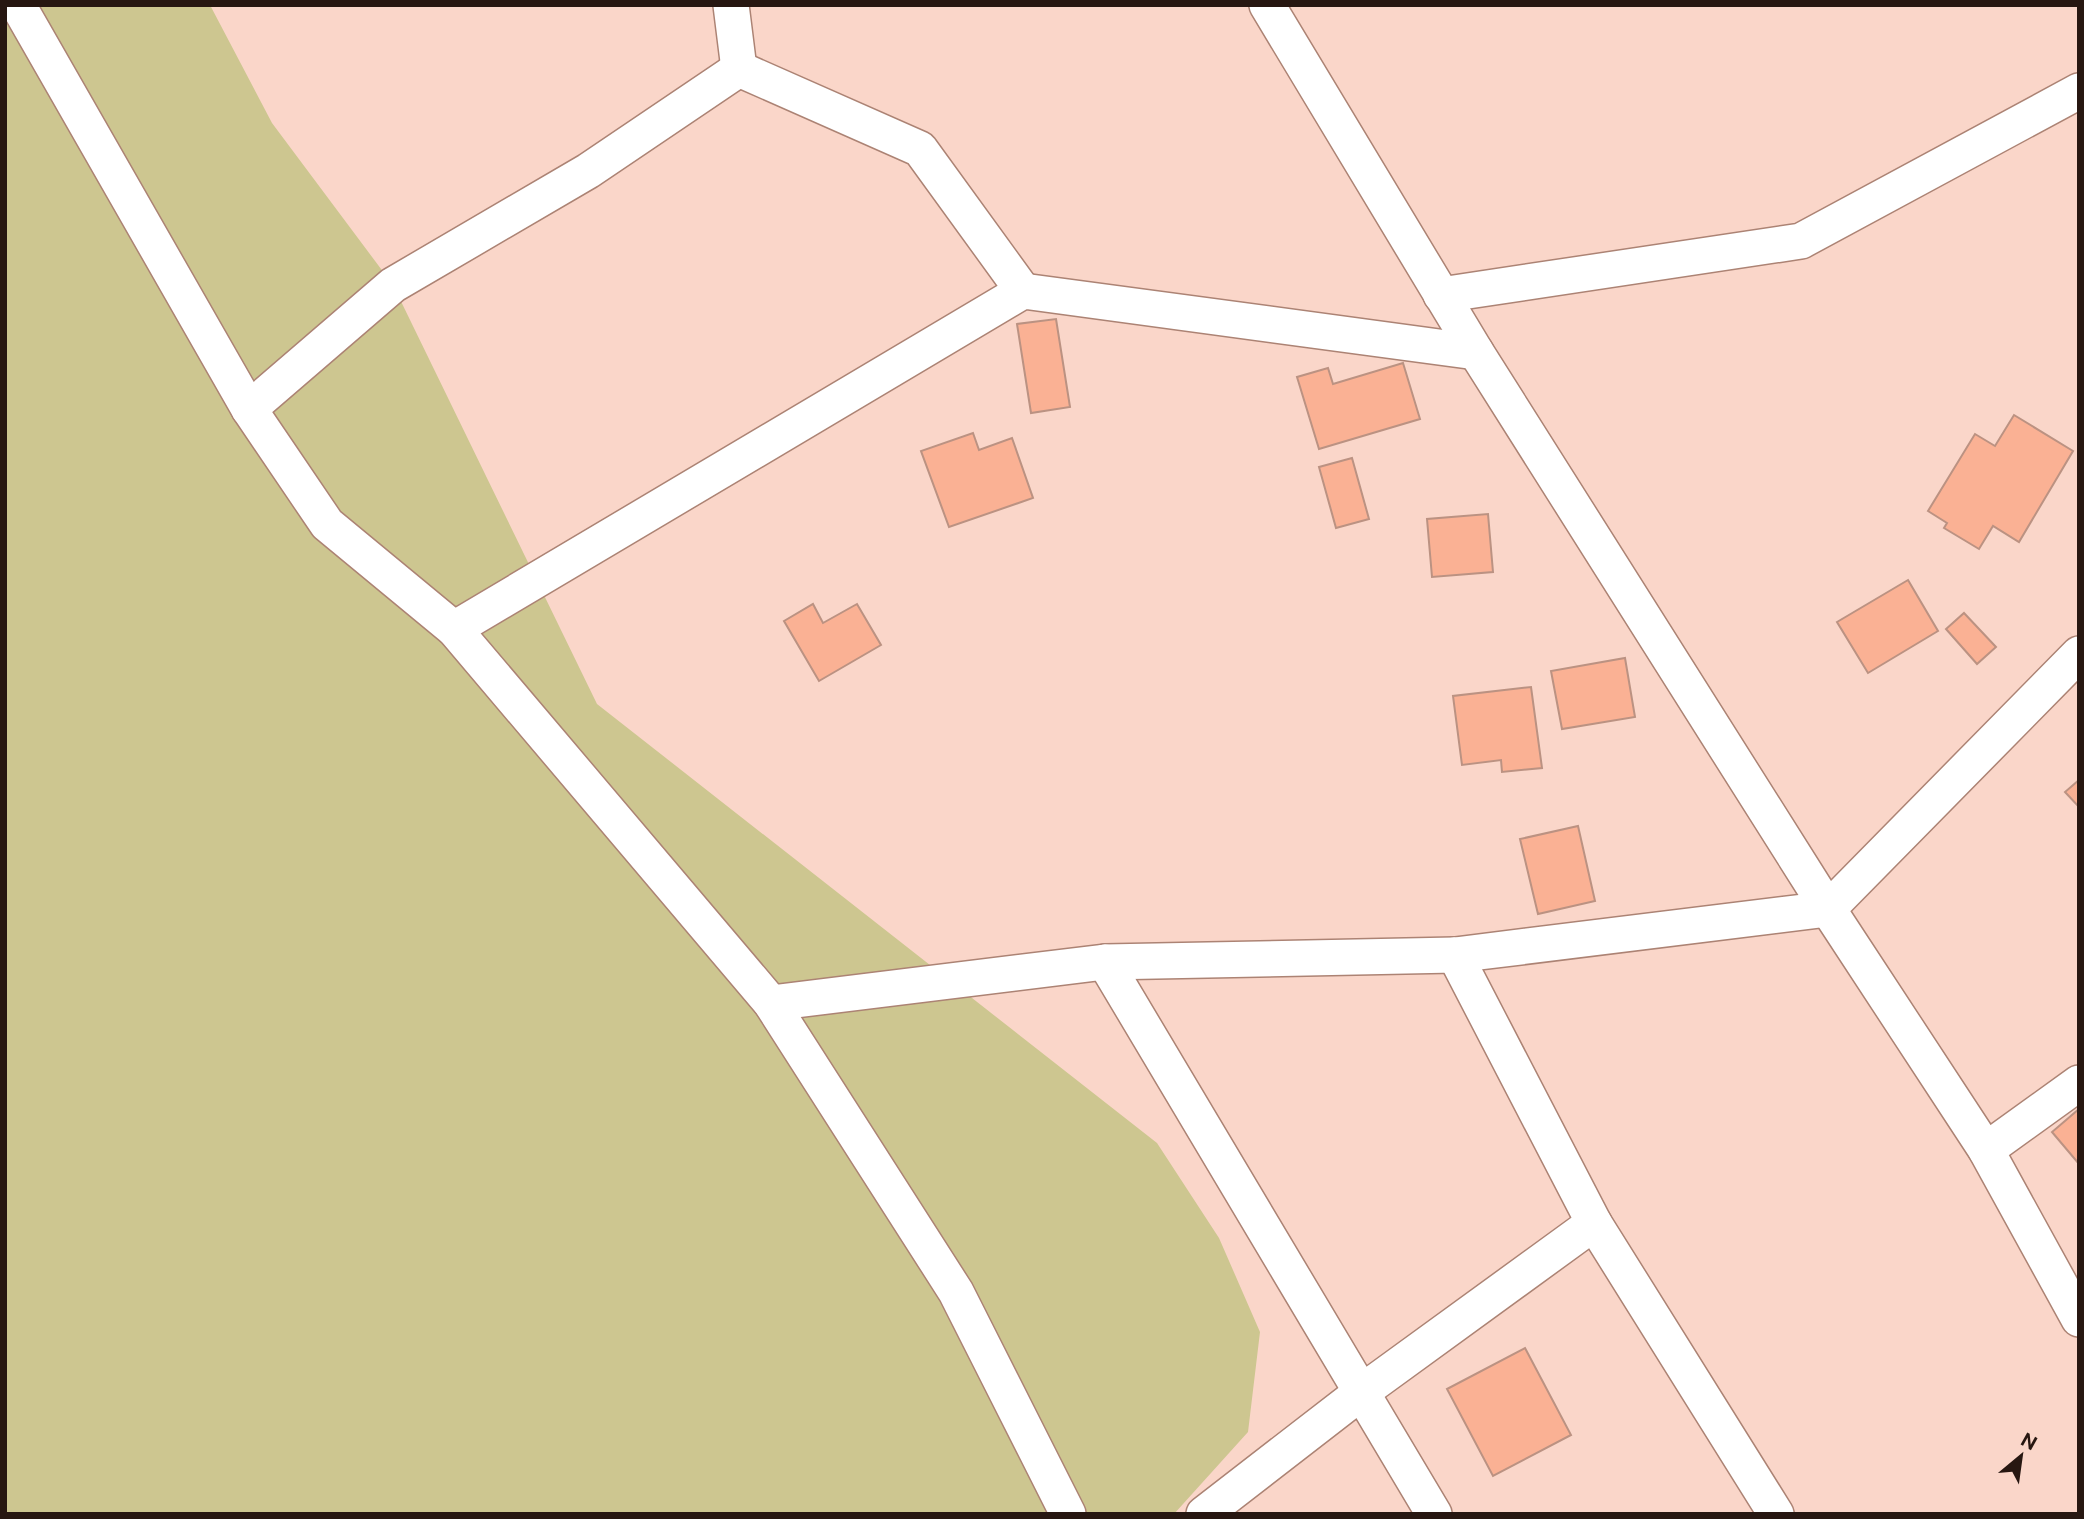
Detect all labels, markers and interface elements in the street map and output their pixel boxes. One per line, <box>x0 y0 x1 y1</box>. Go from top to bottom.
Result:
north arrow <box>1986 1421 2056 1491</box>
text: N <box>2017 1428 2041 1454</box>

